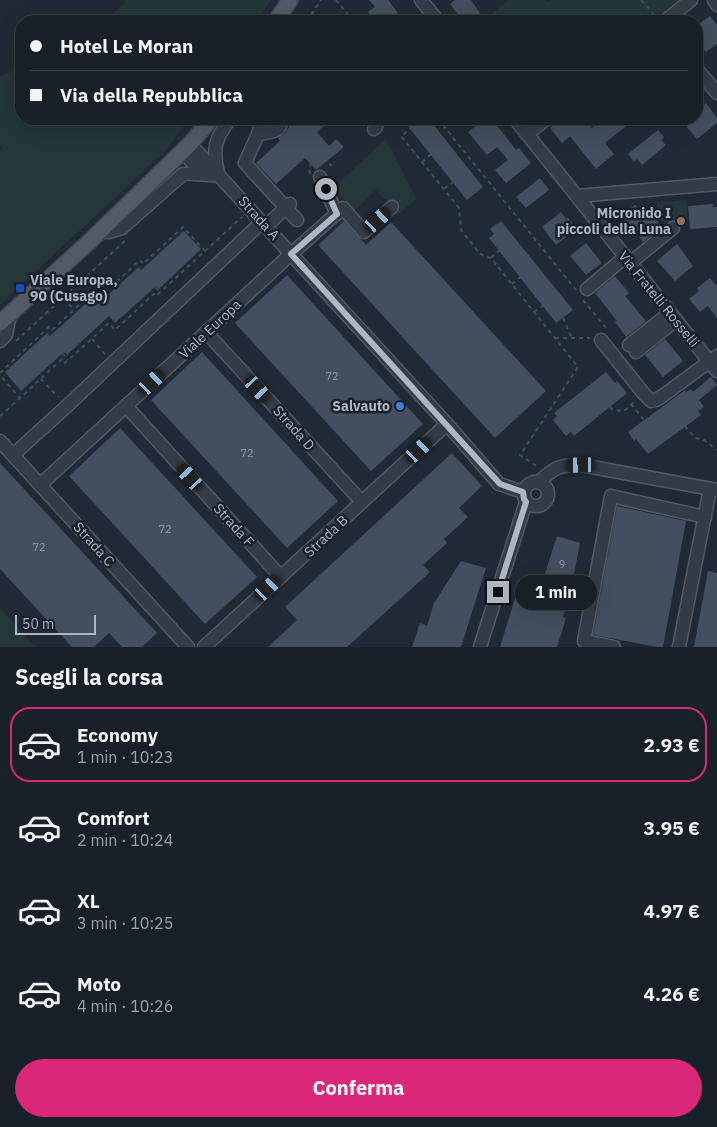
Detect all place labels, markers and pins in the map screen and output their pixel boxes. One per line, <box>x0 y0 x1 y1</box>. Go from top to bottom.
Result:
place label: Micronido I piccoli della Luna <box>557 204 671 238</box>
marker: Micronido I piccoli della Luna <box>675 215 687 227</box>
place label: Viale Europa, 90 (Cusago) <box>30 271 118 305</box>
marker: Viale Europa, 90 (Cusago) <box>14 282 26 294</box>
place label: Salvauto <box>332 397 390 415</box>
marker: Salvauto <box>394 400 406 412</box>

